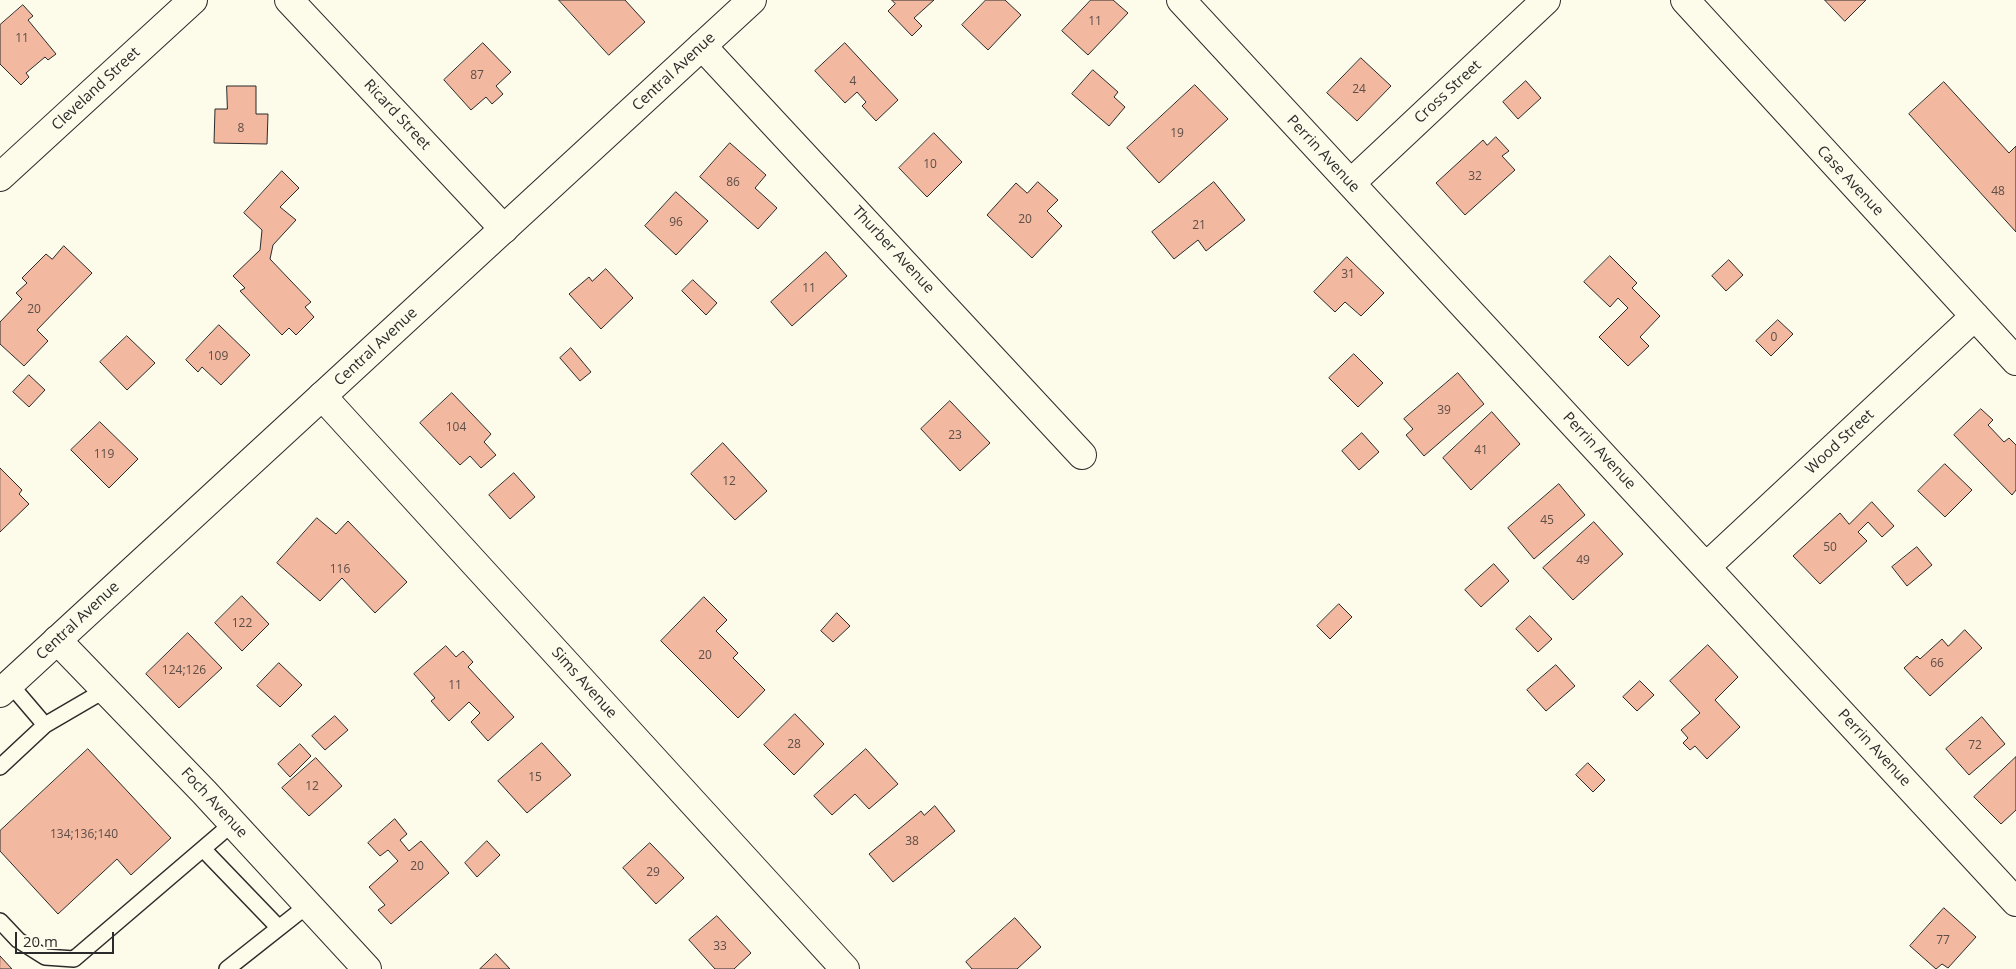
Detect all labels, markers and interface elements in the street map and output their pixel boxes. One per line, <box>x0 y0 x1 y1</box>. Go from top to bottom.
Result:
house number: 11 <box>1088 15 1102 29</box>
street label: Central Avenue <box>629 29 719 115</box>
house number: 11 <box>15 32 29 46</box>
street label: Cleveland Street <box>48 44 144 134</box>
street label: Cross Street <box>1411 57 1485 127</box>
house number: 87 <box>470 69 484 83</box>
house number: 4 <box>850 75 856 89</box>
street label: Ricard Street <box>360 76 434 154</box>
house number: 24 <box>1352 83 1366 97</box>
street label: Perrin Avenue <box>1283 112 1363 196</box>
house number: 8 <box>238 122 244 136</box>
house number: 19 <box>1170 127 1184 141</box>
street label: Case Avenue <box>1813 142 1887 220</box>
house number: 10 <box>923 158 937 172</box>
house number: 32 <box>1468 170 1482 184</box>
house number: 86 <box>726 176 740 190</box>
house number: 48 <box>1991 185 2005 199</box>
street label: Thurber Avenue <box>848 203 938 297</box>
house number: 20 <box>1018 213 1032 227</box>
house number: 96 <box>669 216 683 230</box>
house number: 21 <box>1192 219 1206 233</box>
house number: 31 <box>1341 268 1355 282</box>
house number: 11 <box>802 282 816 296</box>
house number: 20 <box>27 303 41 317</box>
street label: Central Avenue <box>331 304 421 390</box>
house number: 0 <box>1771 331 1777 345</box>
house number: 109 <box>208 350 228 364</box>
house number: 39 <box>1437 404 1451 418</box>
street label: Wood Street <box>1802 406 1878 478</box>
street label: Perrin Avenue <box>1559 409 1639 493</box>
house number: 104 <box>446 421 466 435</box>
house number: 23 <box>948 429 962 443</box>
house number: 41 <box>1474 444 1488 458</box>
house number: 119 <box>94 448 114 462</box>
house number: 12 <box>722 475 736 489</box>
house number: 45 <box>1540 514 1554 528</box>
house number: 50 <box>1823 541 1837 555</box>
house number: 49 <box>1576 554 1590 568</box>
house number: 116 <box>330 563 350 577</box>
street label: Central Avenue <box>33 578 123 664</box>
house number: 122 <box>232 617 252 631</box>
street label: Sims Avenue <box>547 644 621 722</box>
house number: 20 <box>698 649 712 663</box>
house number: 66 <box>1930 657 1944 671</box>
house number: 124;126 <box>162 664 206 678</box>
house number: 11 <box>448 679 462 693</box>
street label: Perrin Avenue <box>1834 706 1914 790</box>
house number: 28 <box>787 738 801 752</box>
house number: 72 <box>1968 739 1982 753</box>
street label: Foch Avenue <box>177 764 251 842</box>
house number: 15 <box>528 771 542 785</box>
house number: 12 <box>305 780 319 794</box>
house number: 134;136;140 <box>50 828 118 842</box>
house number: 38 <box>905 835 919 849</box>
house number: 20 <box>410 860 424 874</box>
house number: 29 <box>646 866 660 880</box>
scale bar <box>18 922 116 954</box>
text: 20 m <box>23 931 58 951</box>
house number: 77 <box>1936 934 1950 948</box>
house number: 33 <box>713 940 727 954</box>

